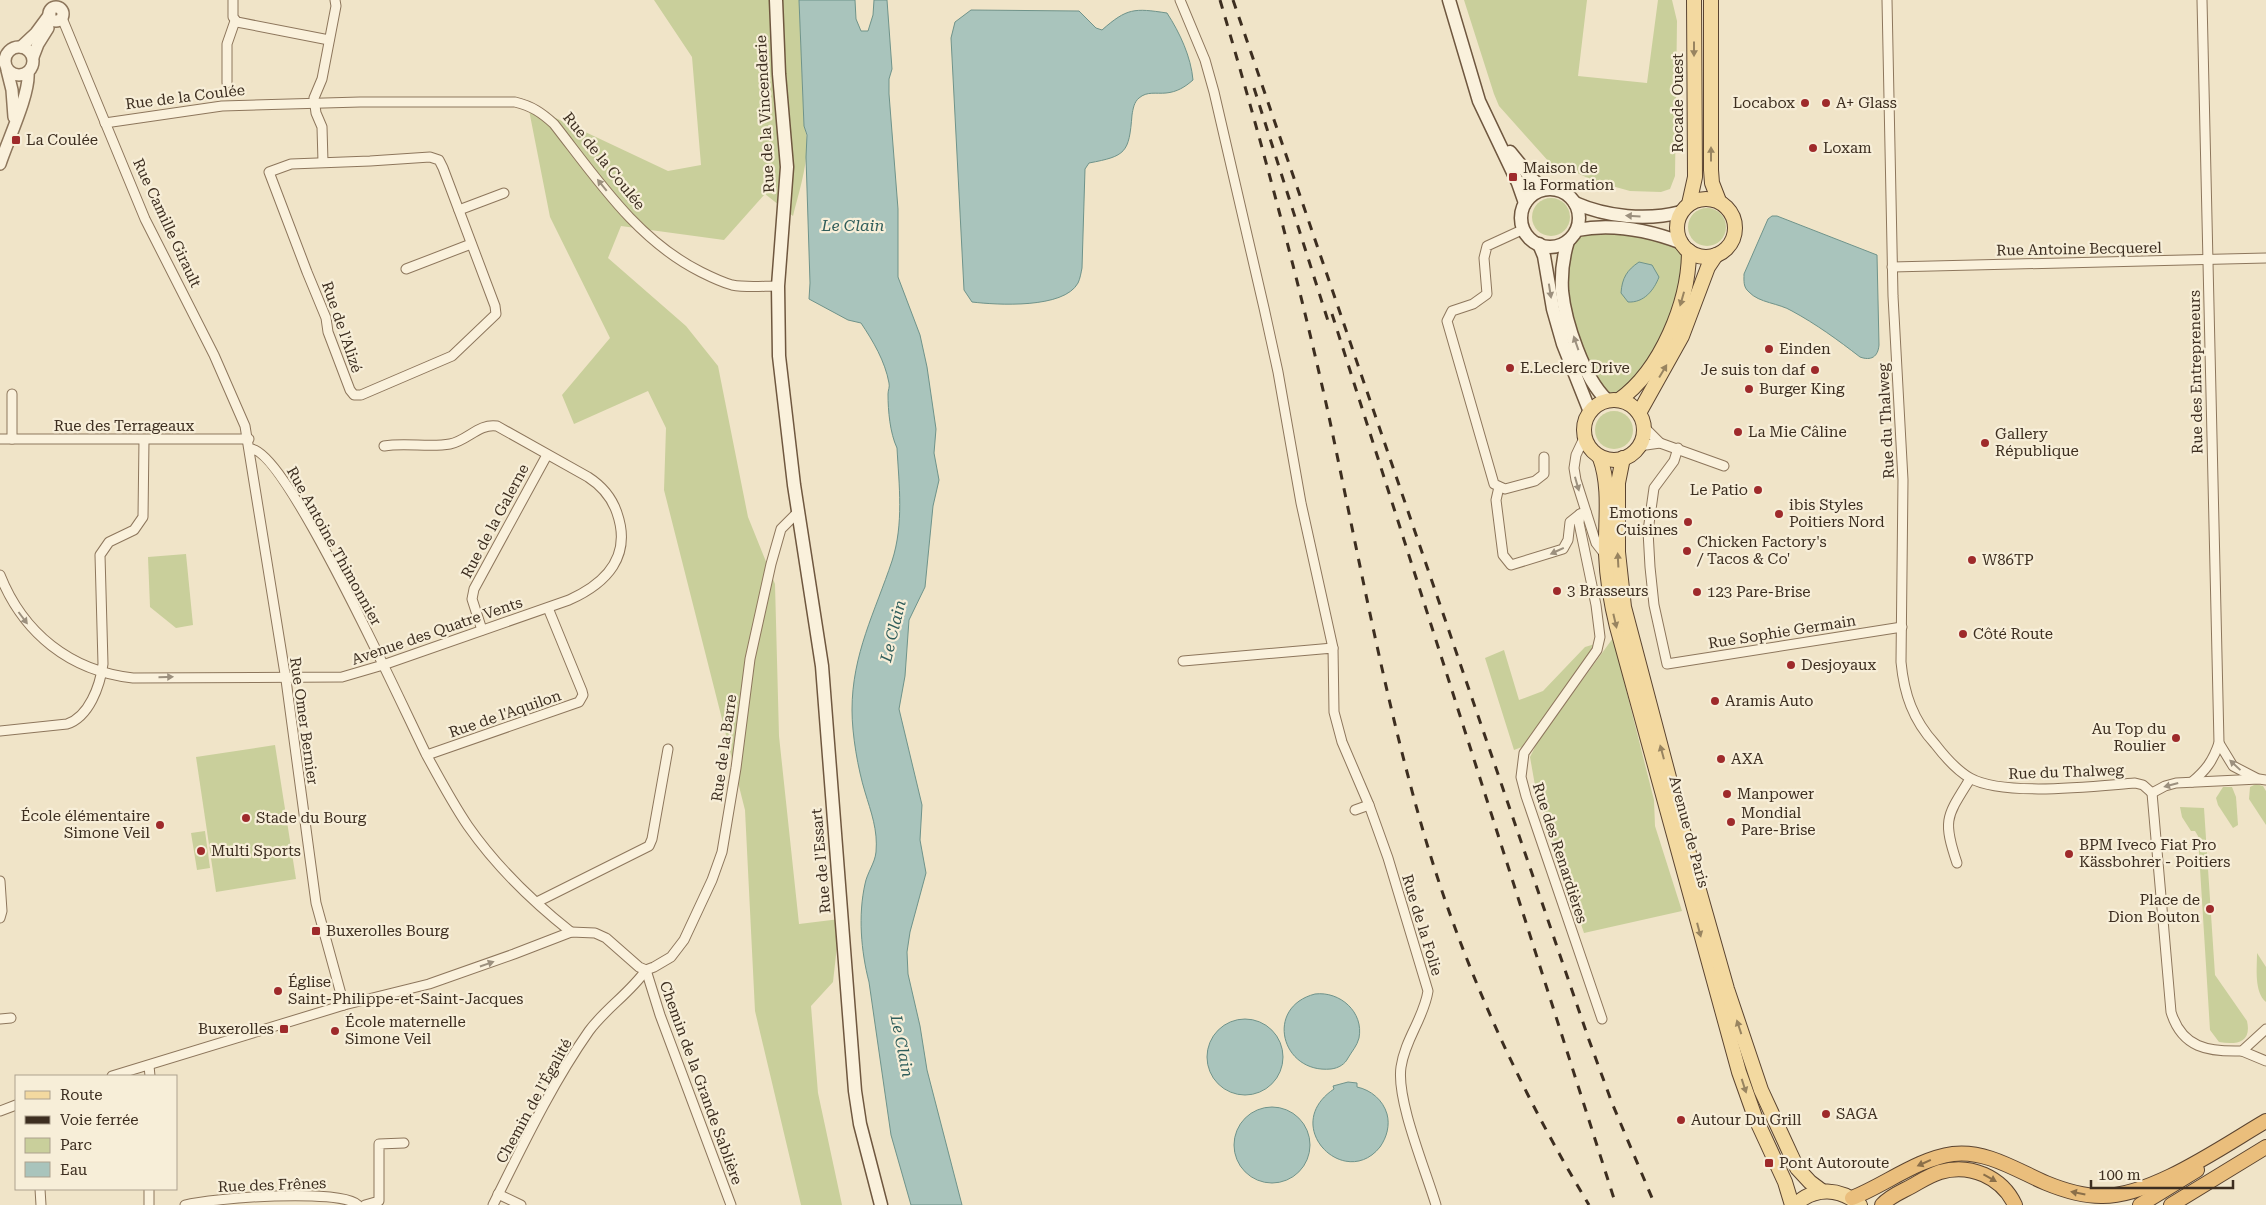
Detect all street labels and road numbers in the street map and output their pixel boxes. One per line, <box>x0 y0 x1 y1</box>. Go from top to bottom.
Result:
street label: Rue de la Vincenderie <box>752 35 778 193</box>
street label: Rocade Ouest <box>1669 53 1687 153</box>
street label: Rue de la Coulée <box>124 81 246 113</box>
street label: Rue de la Coulée <box>559 109 649 213</box>
street label: Rue Camille Girault <box>129 156 205 291</box>
street label: Rue Antoine Becquerel <box>1996 239 2162 259</box>
street label: Rue de l'Alizé <box>318 279 366 375</box>
street label: Rue des Entrepreneurs <box>2186 290 2206 454</box>
street label: Rue du Thalweg <box>1874 362 1898 479</box>
street label: Rue des Terrageaux <box>54 417 195 435</box>
street label: Rue de la Galerne <box>457 461 533 581</box>
street label: Rue Antoine Thimonnier <box>283 463 385 629</box>
street label: Avenue des Quatre Vents <box>349 593 525 669</box>
street label: Rue Sophie Germain <box>1707 611 1857 653</box>
street label: Rue Omer Bernier <box>286 656 322 786</box>
street label: Rue de l'Aquilon <box>446 686 564 742</box>
street label: Rue de la Barre <box>708 693 740 803</box>
street label: Rue du Thalweg <box>2008 761 2125 783</box>
street label: Avenue de Paris <box>1665 774 1713 890</box>
street label: Rue des Renardières <box>1529 781 1591 925</box>
street label: Rue de l'Essart <box>807 807 835 914</box>
street label: Rue de la Folie <box>1398 872 1446 978</box>
street label: Chemin de la Grande Sablière <box>656 979 746 1187</box>
street label: Chemin de l'Égalité <box>492 1036 576 1166</box>
street label: Rue des Frênes <box>218 1174 326 1196</box>

